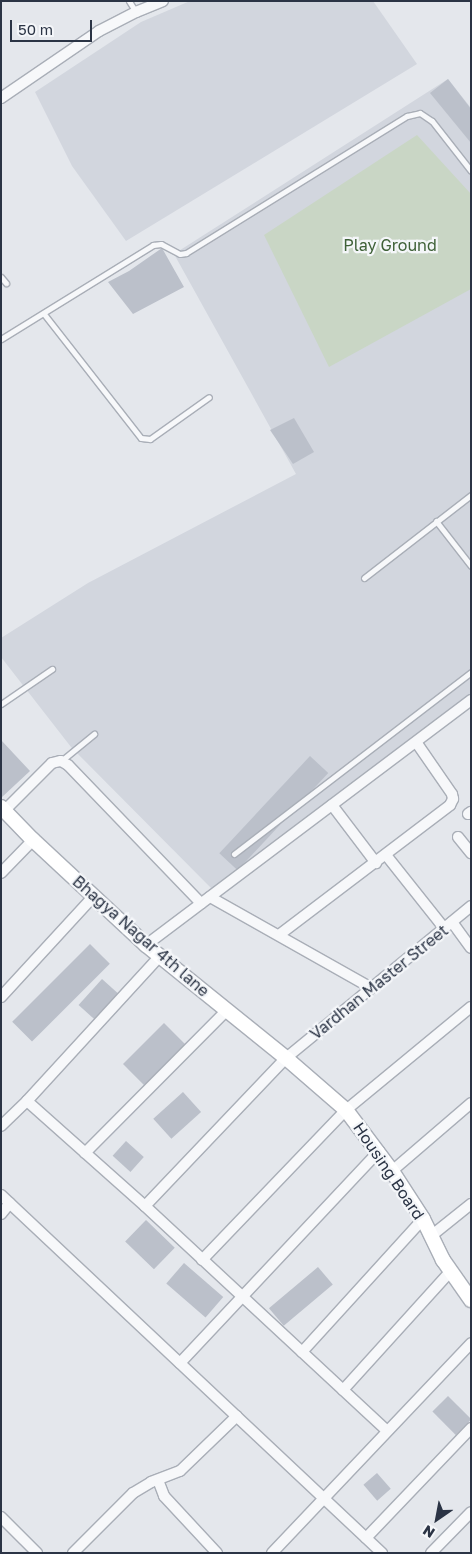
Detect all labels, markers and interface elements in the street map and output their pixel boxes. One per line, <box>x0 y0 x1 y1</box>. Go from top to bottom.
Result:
scale bar <box>12 10 95 42</box>
text: 50 m <box>18 20 53 38</box>
park label: Play Ground <box>343 235 437 255</box>
street label: Bhagya Nagar 4th lane <box>69 871 213 1001</box>
street label: Vardhan Master Street <box>306 920 452 1044</box>
street label: Housing Board <box>349 1119 429 1223</box>
north arrow <box>412 1494 462 1544</box>
text: N <box>419 1522 438 1542</box>

